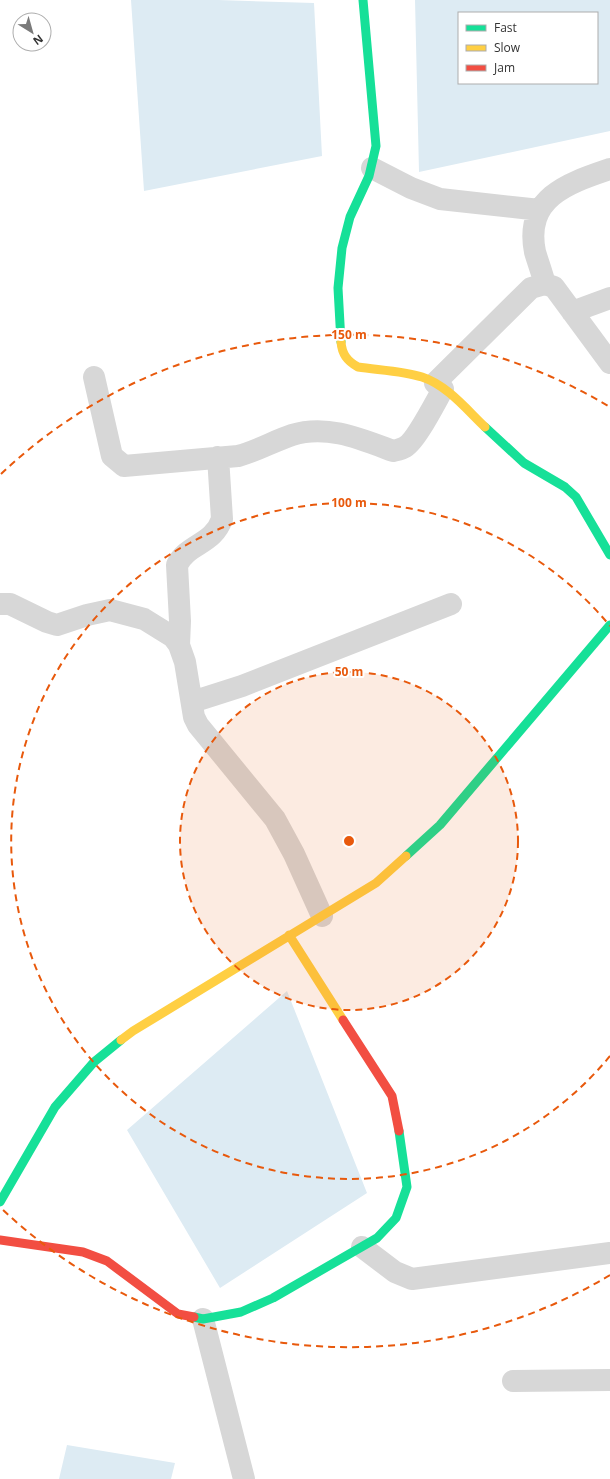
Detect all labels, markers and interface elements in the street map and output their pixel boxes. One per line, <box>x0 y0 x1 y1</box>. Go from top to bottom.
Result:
north arrow <box>12 12 52 52</box>
legend <box>458 12 598 84</box>
text: Fast <box>494 19 517 36</box>
text: N <box>30 32 46 49</box>
text: Slow <box>494 39 521 56</box>
text: Jam <box>493 59 515 76</box>
text: 150 m <box>331 326 367 343</box>
text: 100 m <box>331 494 367 511</box>
text: 50 m <box>335 663 363 680</box>
centre of rings <box>342 834 356 848</box>

